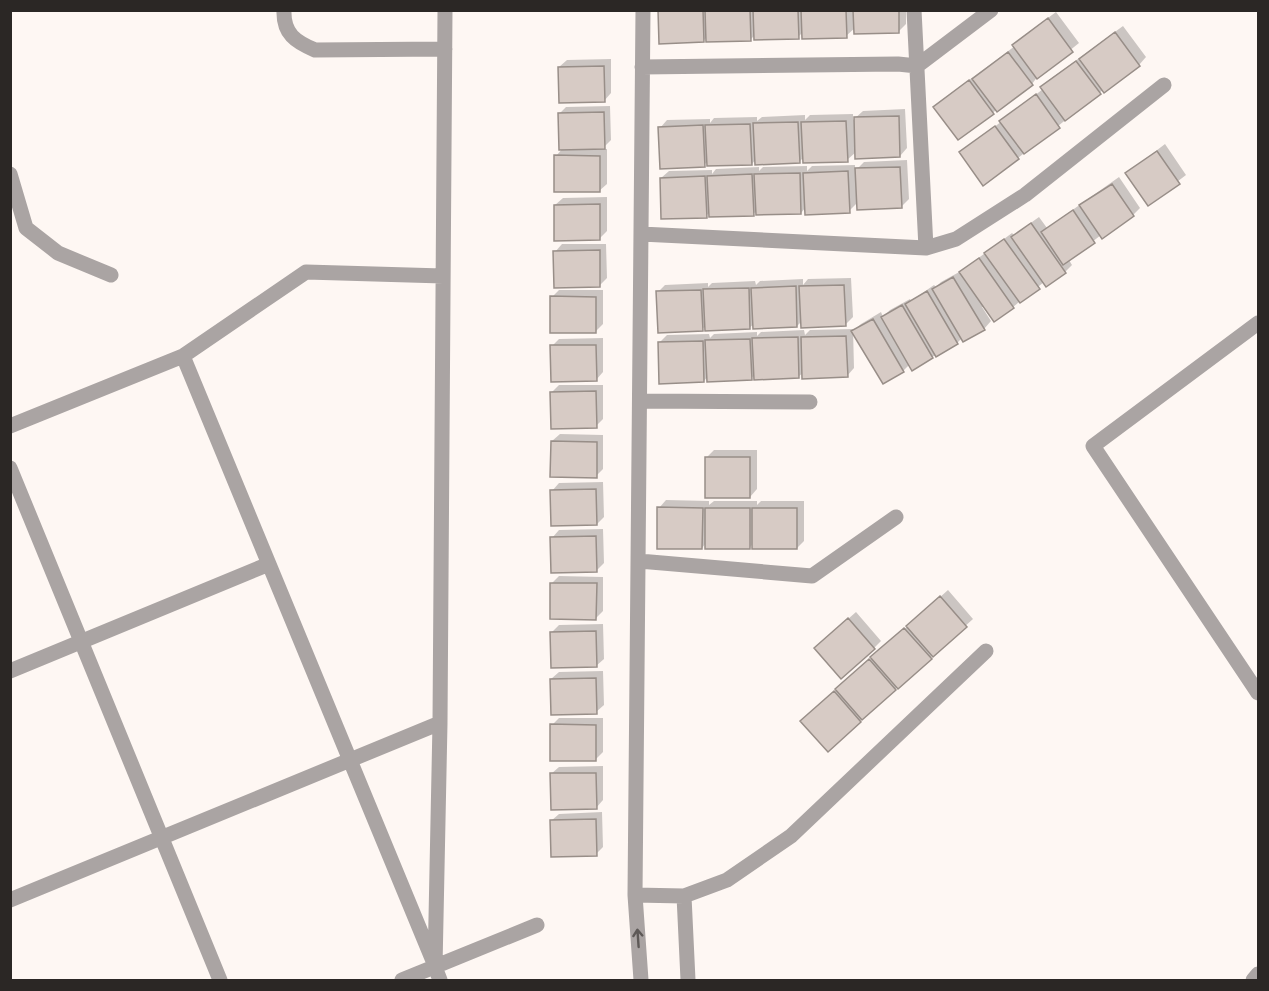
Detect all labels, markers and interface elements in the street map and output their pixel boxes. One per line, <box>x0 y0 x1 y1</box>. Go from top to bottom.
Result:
one-way arrow <box>632 928 643 948</box>

